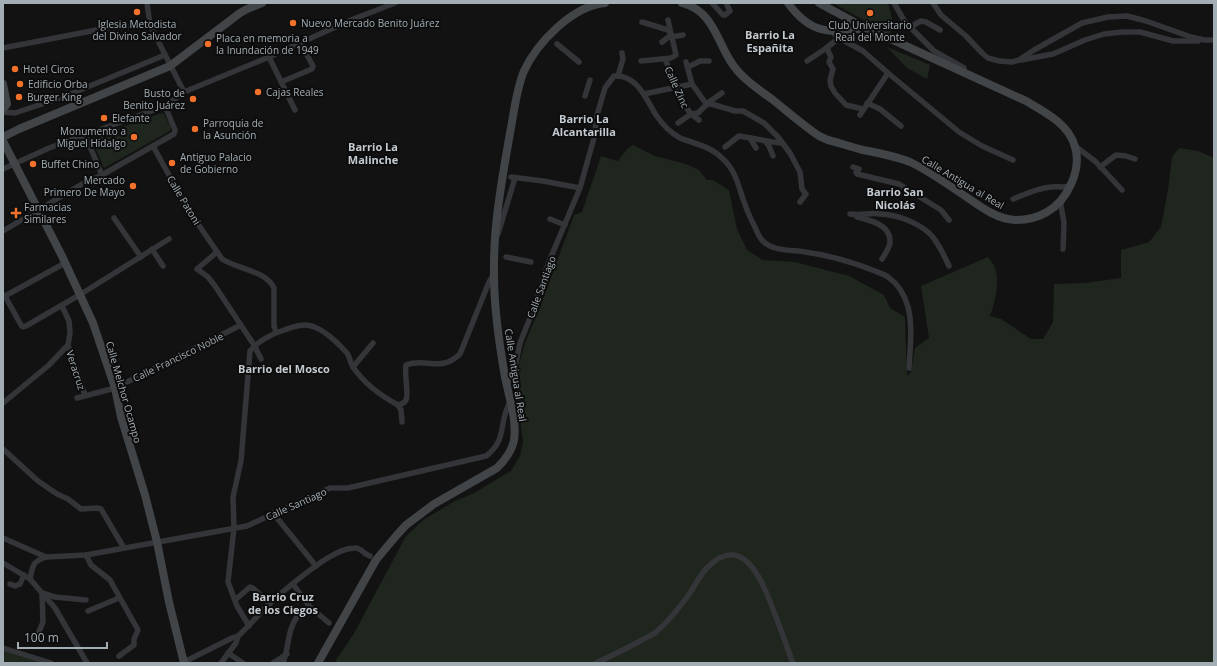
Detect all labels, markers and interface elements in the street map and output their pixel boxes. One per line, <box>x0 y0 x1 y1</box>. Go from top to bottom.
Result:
marker: Iglesia Metodista del Divino Salvador <box>132 7 142 17</box>
marker: Club Universitario Real del Monte <box>865 8 875 18</box>
place label: Nuevo Mercado Benito Juárez <box>301 16 440 30</box>
place label: Iglesia Metodista del Divino Salvador <box>92 17 182 43</box>
marker: Nuevo Mercado Benito Juárez <box>288 18 298 28</box>
place label: Club Universitario Real del Monte <box>828 18 912 44</box>
district label: Barrio La Españita <box>745 27 795 55</box>
place label: Placa en memoria a la Inundación de 1949 <box>216 31 319 57</box>
marker: Placa en memoria a la Inundación de 1949 <box>203 39 213 49</box>
place label: Hotel Ciros <box>23 62 75 76</box>
marker: Hotel Ciros <box>10 64 20 74</box>
street label: Calle Zinc <box>662 64 692 110</box>
place label: Edificio Orba <box>28 77 88 91</box>
marker: Edificio Orba <box>15 79 25 89</box>
place label: Cajas Reales <box>266 85 324 99</box>
place label: Busto de Benito Juárez <box>123 86 185 112</box>
marker: Cajas Reales <box>253 87 263 97</box>
place label: Burger King <box>27 90 82 104</box>
marker: Burger King <box>14 92 24 102</box>
marker: Busto de Benito Juárez <box>188 94 198 104</box>
place label: Elefante <box>112 111 150 125</box>
district label: Barrio La Alcantarilla <box>552 111 616 139</box>
marker: Elefante <box>99 113 109 123</box>
place label: Parroquia de la Asunción <box>203 116 264 142</box>
place label: Monumento a Miguel Hidalgo <box>57 124 126 150</box>
marker: Parroquia de la Asunción <box>190 124 200 134</box>
marker: Monumento a Miguel Hidalgo <box>129 132 139 142</box>
district label: Barrio La Malinche <box>348 139 399 167</box>
place label: Antiguo Palacio de Gobierno <box>180 150 252 176</box>
street label: Calle Antigua al Real <box>919 152 1007 212</box>
place label: Buffet Chino <box>41 157 99 171</box>
marker: Antiguo Palacio de Gobierno <box>167 158 177 168</box>
marker: Buffet Chino <box>28 159 38 169</box>
place label: Mercado Primero De Mayo <box>44 173 125 199</box>
street label: Calle Patoni <box>164 173 204 227</box>
marker: Mercado Primero De Mayo <box>128 181 138 191</box>
district label: Barrio San Nicolás <box>867 184 923 212</box>
place label: Farmacias Similares <box>24 200 71 226</box>
marker: Farmacias Similares <box>11 208 21 218</box>
street label: Calle Santiago <box>523 254 559 320</box>
street label: Calle Antigua al Real <box>502 328 530 422</box>
street label: Calle Francisco Noble <box>130 329 226 385</box>
street label: Calle Melchor Ocampo <box>103 339 145 445</box>
street label: Veracruz <box>63 348 89 392</box>
district label: Barrio del Mosco <box>238 361 330 376</box>
street label: Calle Santiago <box>263 484 329 524</box>
district label: Barrio Cruz de los Ciegos <box>248 589 319 617</box>
scale bar <box>18 624 107 650</box>
text: 100 m <box>24 629 59 646</box>

